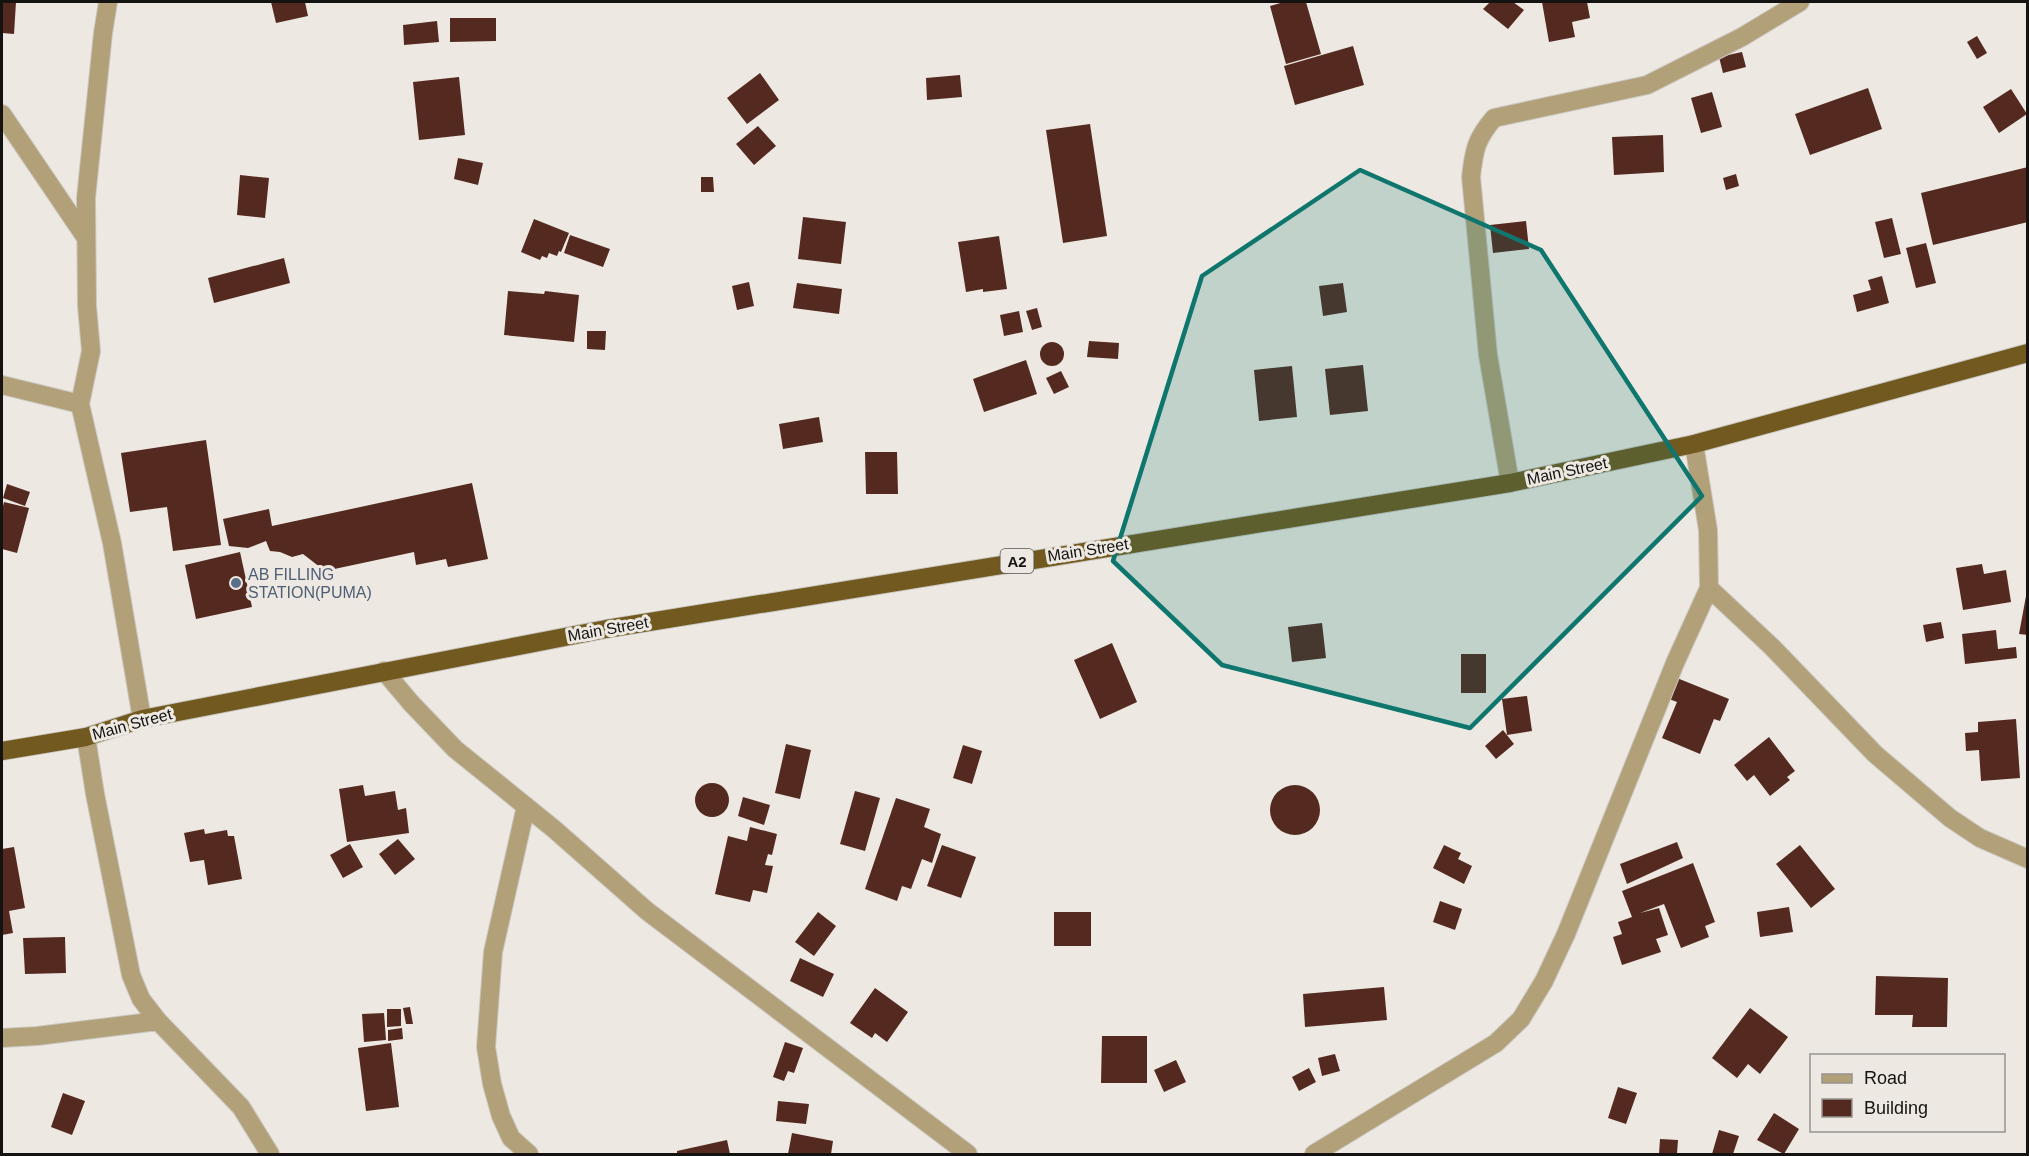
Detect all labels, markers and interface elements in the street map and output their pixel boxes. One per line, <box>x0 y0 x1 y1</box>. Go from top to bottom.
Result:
street label: Main Street <box>1525 454 1609 488</box>
street label: Main Street <box>1046 535 1130 565</box>
road number: A2 <box>1000 549 1034 573</box>
place label: AB FILLING STATION(PUMA) <box>248 566 372 601</box>
marker: AB FILLING STATION(PUMA) <box>229 576 243 590</box>
street label: Main Street <box>566 613 650 644</box>
street label: Main Street <box>90 705 174 743</box>
legend <box>1810 1054 2005 1132</box>
text: Road <box>1864 1068 1907 1088</box>
text: Building <box>1864 1098 1928 1118</box>

